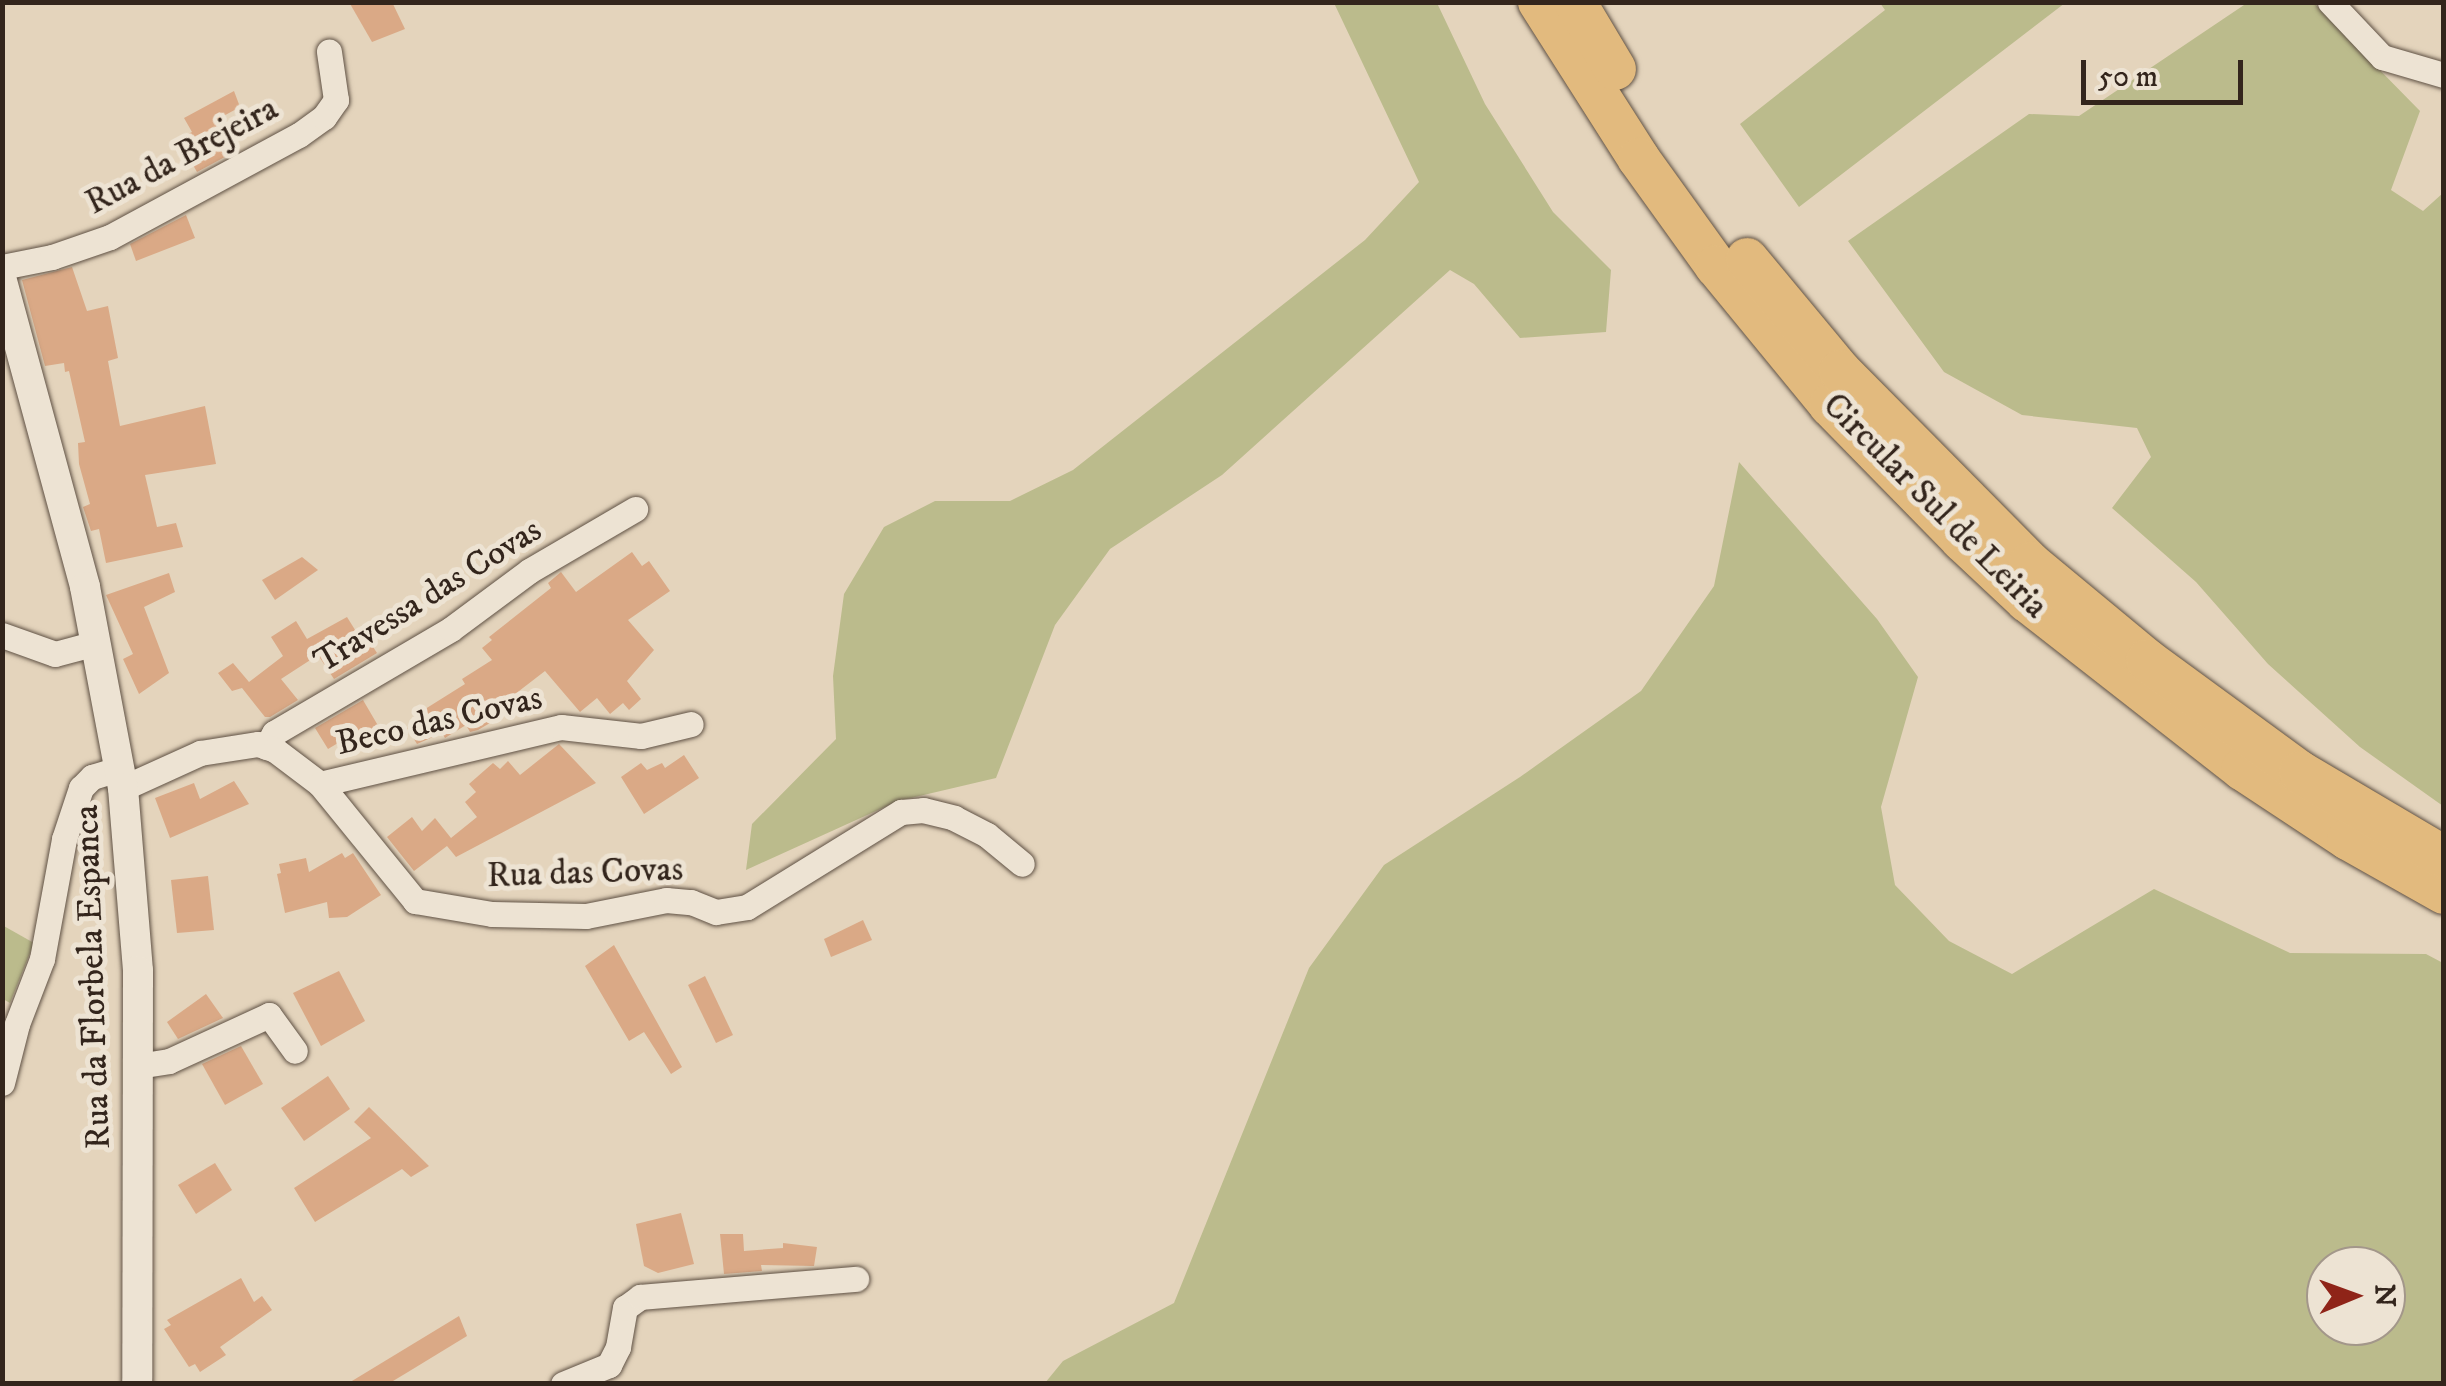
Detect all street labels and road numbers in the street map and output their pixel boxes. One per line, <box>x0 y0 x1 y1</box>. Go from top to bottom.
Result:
street label: Rua da Brejeira <box>79 88 285 224</box>
street label: Circular Sul de Leiria <box>1814 385 2056 627</box>
street label: Travessa das Covas <box>307 509 549 683</box>
street label: Beco das Covas <box>332 677 546 765</box>
street label: Rua da Florbela Espanca <box>66 804 120 1150</box>
street label: Rua das Covas <box>486 849 684 897</box>

